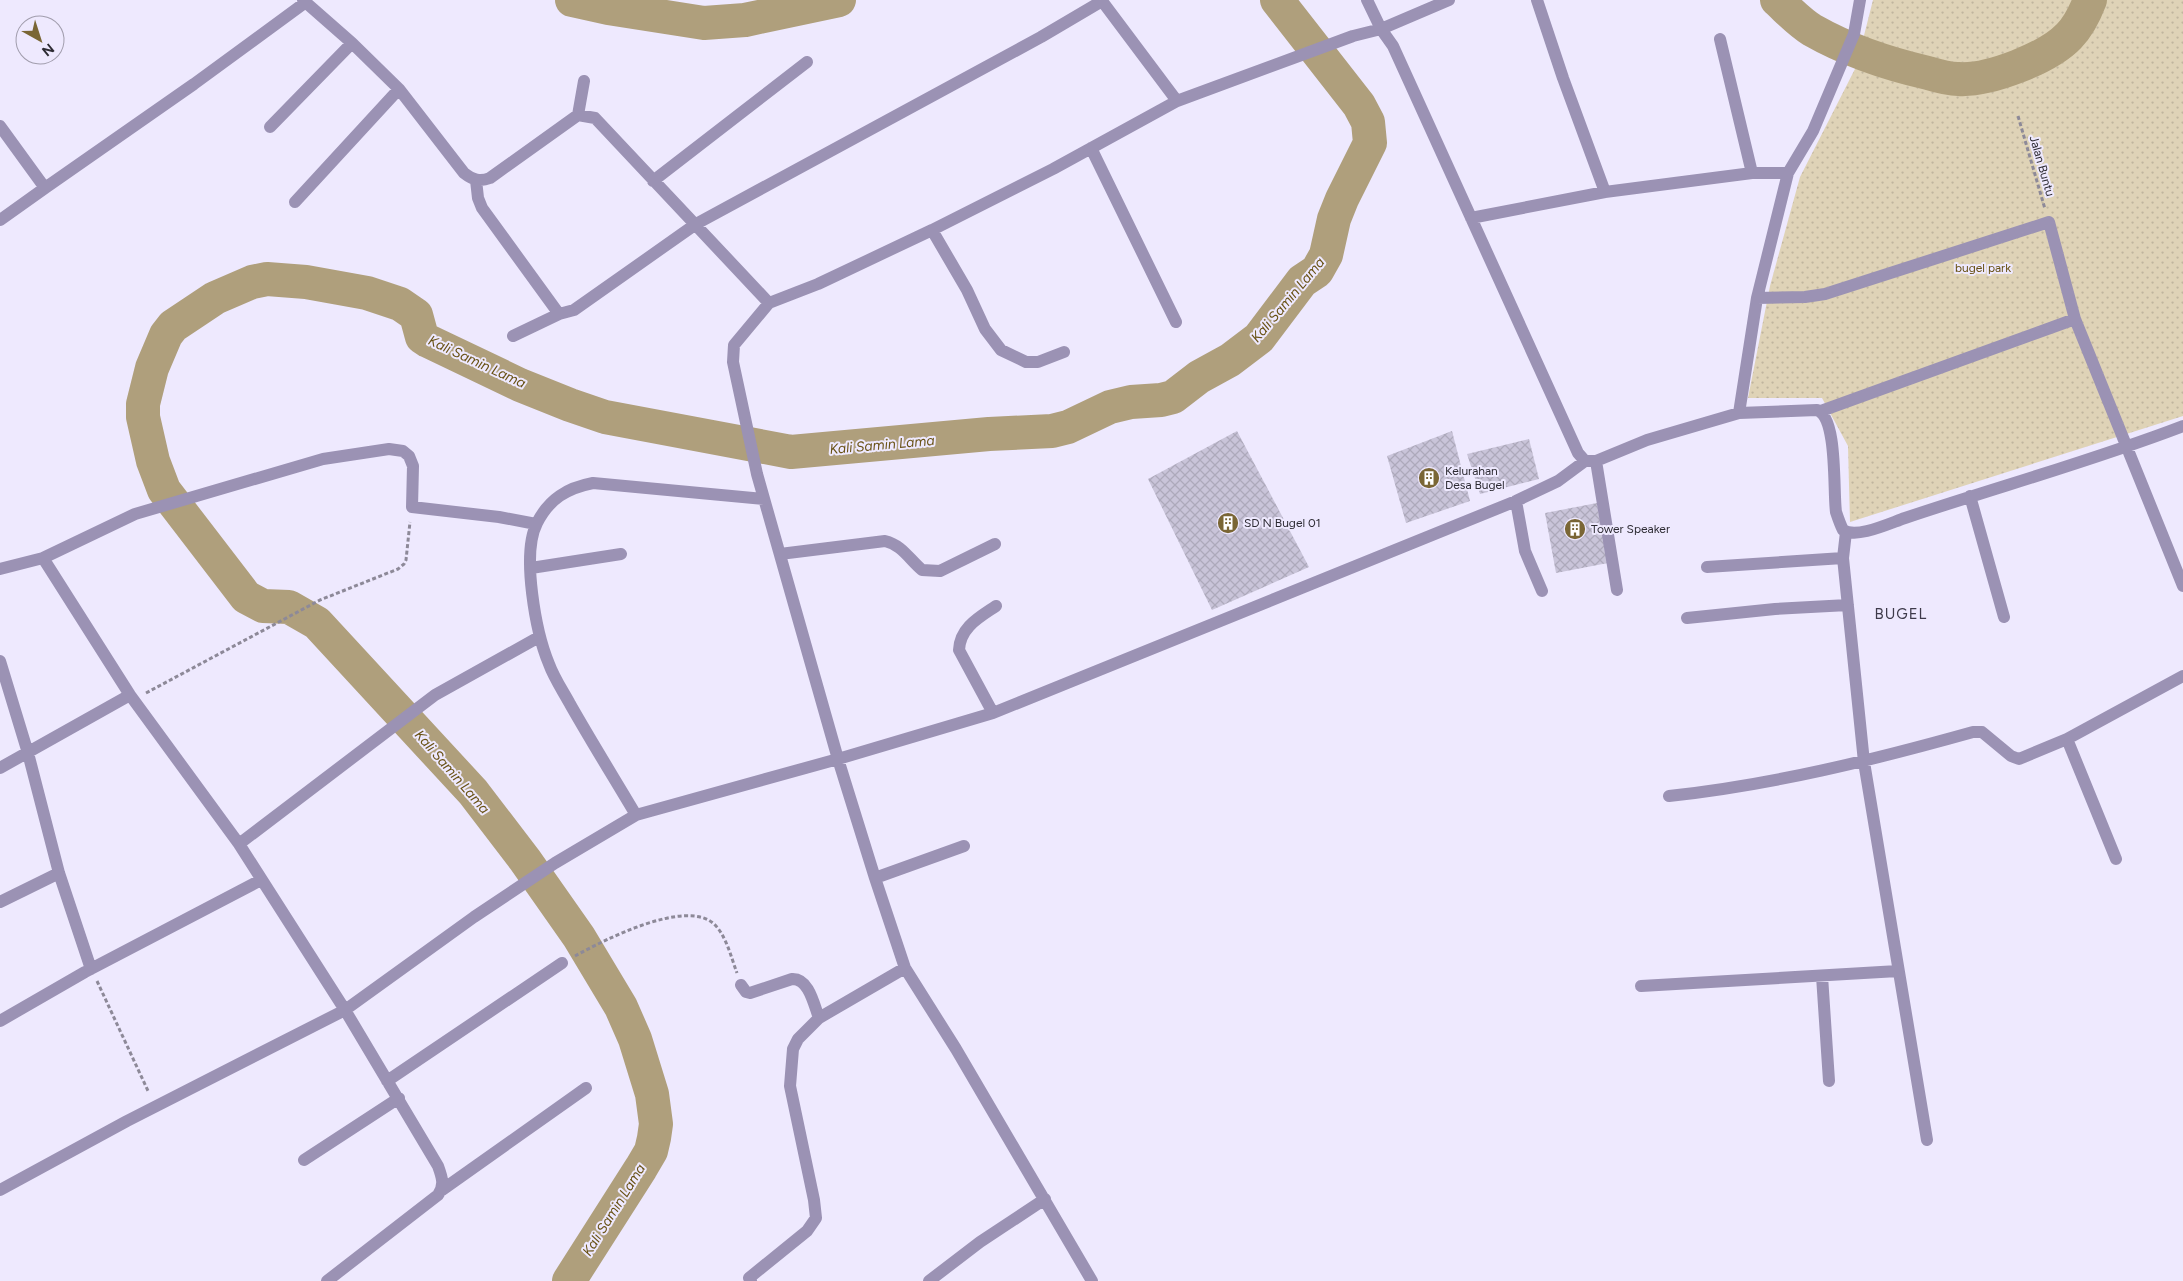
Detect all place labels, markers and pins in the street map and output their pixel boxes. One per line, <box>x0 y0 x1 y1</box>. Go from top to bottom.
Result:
place label: Kelurahan Desa Bugel <box>1445 464 1505 492</box>
building icon: Kelurahan Desa Bugel <box>1417 466 1441 490</box>
building icon: SD N Bugel 01 <box>1216 511 1240 535</box>
place label: SD N Bugel 01 <box>1244 516 1321 530</box>
building icon: Tower Speaker <box>1563 517 1587 541</box>
place label: Tower Speaker <box>1591 522 1670 536</box>

